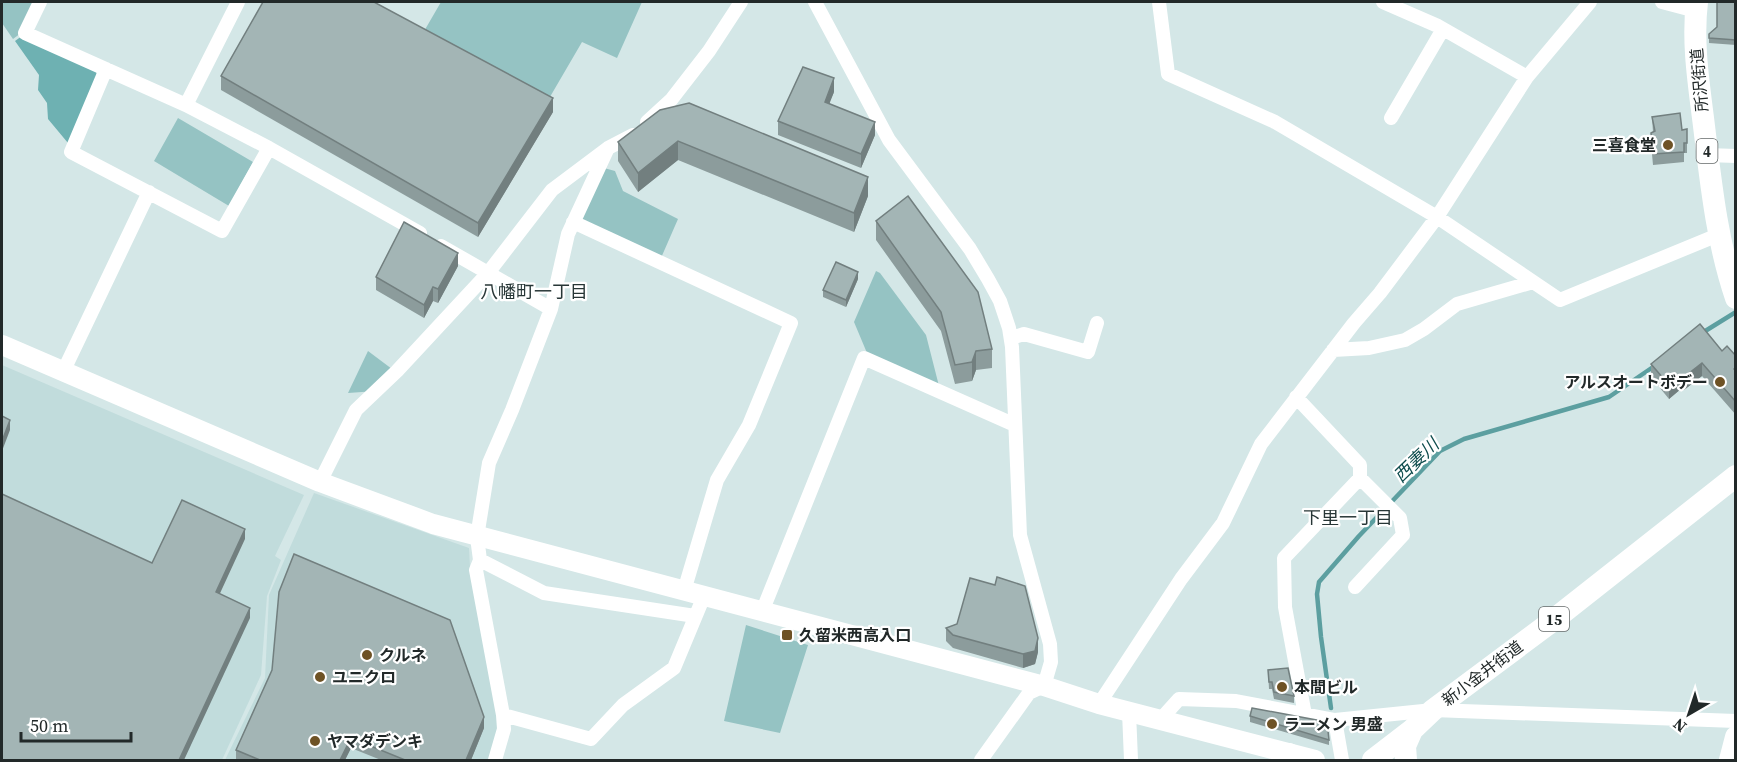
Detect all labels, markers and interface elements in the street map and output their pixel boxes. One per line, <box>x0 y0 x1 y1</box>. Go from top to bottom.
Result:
street label: 所沢街道 <box>1685 47 1713 113</box>
place label: 三喜食堂 <box>1592 134 1656 156</box>
marker: 三喜食堂 <box>1661 138 1675 152</box>
road number: 4 <box>1696 139 1718 163</box>
district label: 八幡町一丁目 <box>480 279 588 304</box>
place label: アルスオートボデー <box>1564 371 1708 393</box>
marker: アルスオートボデー <box>1713 375 1727 389</box>
water label: 西妻川 <box>1388 431 1446 488</box>
district label: 下里一丁目 <box>1303 505 1393 530</box>
road number: 15 <box>1539 607 1569 631</box>
place label: 久留米西高入口 <box>799 624 911 646</box>
marker: 久留米西高入口 <box>780 628 794 642</box>
street label: 新小金井街道 <box>1437 635 1527 711</box>
place label: クルネ <box>379 644 427 666</box>
marker: クルネ <box>360 648 374 662</box>
place label: ユニクロ <box>332 666 396 688</box>
marker: ユニクロ <box>313 670 327 684</box>
place label: 本間ビル <box>1294 676 1358 698</box>
marker: 本間ビル <box>1275 680 1289 694</box>
north arrow <box>1659 684 1719 744</box>
scale bar <box>21 705 130 743</box>
text: 50 m <box>30 713 68 738</box>
place label: ラーメン 男盛 <box>1284 713 1383 735</box>
text: N <box>1668 713 1691 738</box>
marker: ラーメン 男盛 <box>1265 717 1279 731</box>
place label: ヤマダデンキ <box>327 730 423 752</box>
marker: ヤマダデンキ <box>308 734 322 748</box>

